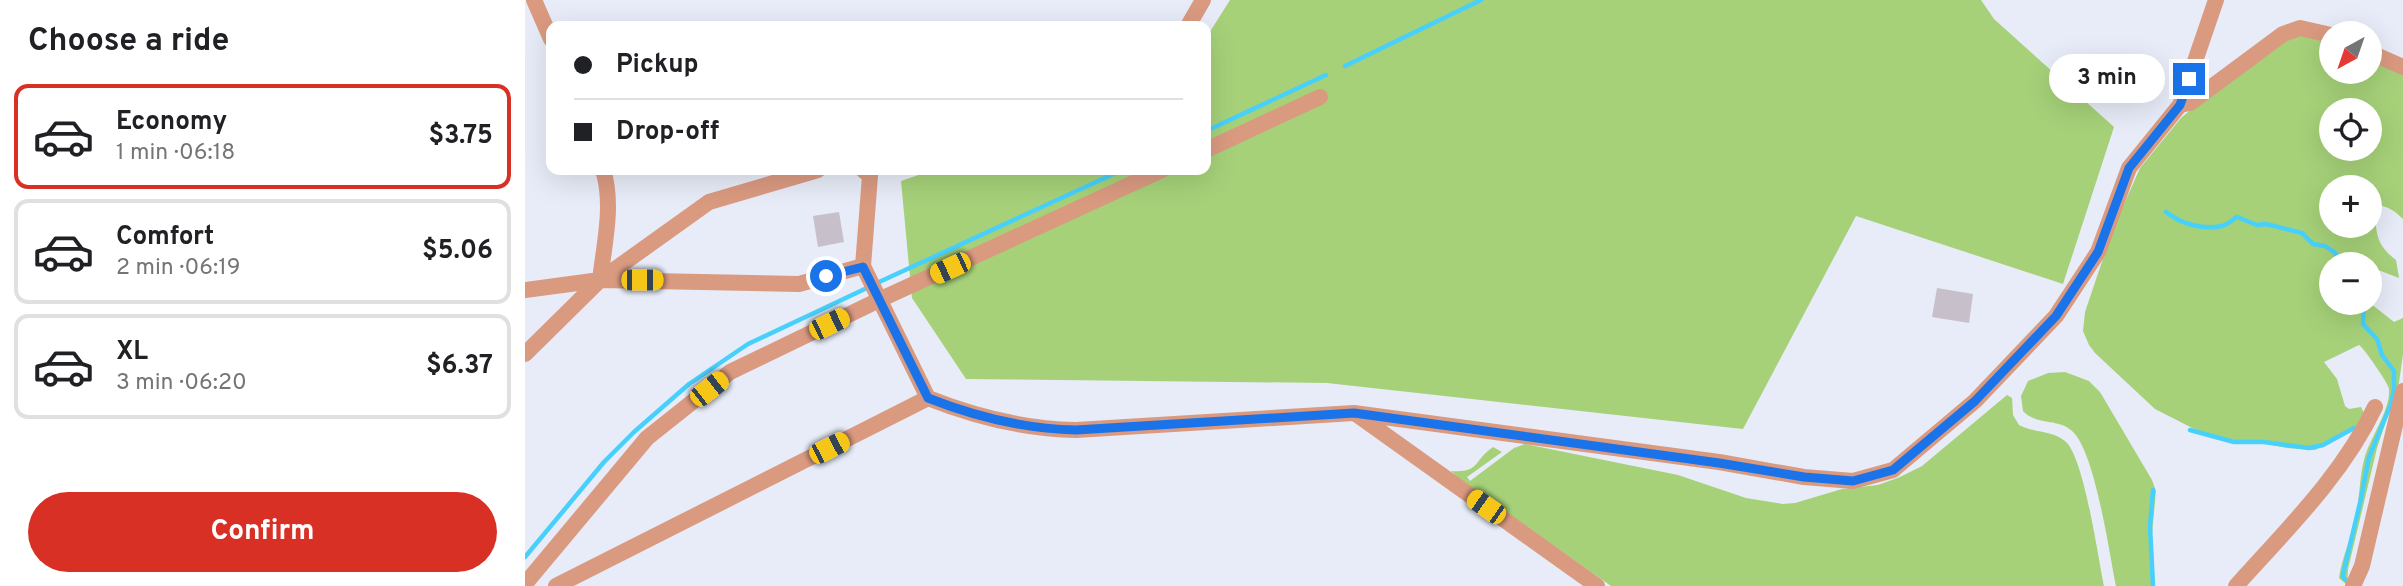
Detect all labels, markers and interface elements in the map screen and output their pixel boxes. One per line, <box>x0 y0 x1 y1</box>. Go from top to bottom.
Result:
north arrow <box>2319 21 2382 84</box>
map controls <box>2319 21 2382 315</box>
text: Choose a ride <box>28 22 229 62</box>
text: Pickup <box>616 49 699 82</box>
callout: 3 min <box>2049 55 2165 104</box>
route end <box>2173 63 2205 95</box>
text: 3 min <box>2077 64 2137 93</box>
button: locate <box>2319 98 2382 161</box>
icon: car <box>32 105 95 168</box>
text: Economy <box>116 106 227 139</box>
text: Drop-off <box>616 116 719 149</box>
text: $3.75 <box>428 120 493 153</box>
text: 1 min · 06:18 <box>116 139 235 168</box>
button: + <box>2319 175 2382 238</box>
icon: car <box>32 220 95 283</box>
text: Comfort <box>116 221 214 254</box>
text: $5.06 <box>422 235 493 268</box>
car <box>927 250 974 286</box>
button: − <box>2319 252 2382 315</box>
text: 2 min · 06:19 <box>116 254 241 283</box>
route start <box>810 260 842 292</box>
car <box>622 270 664 291</box>
car <box>806 305 853 343</box>
icon: car <box>32 335 95 398</box>
text: XL <box>116 336 148 369</box>
text: $6.37 <box>426 350 493 383</box>
car <box>686 368 733 410</box>
text: 3 min · 06:20 <box>116 369 247 398</box>
car <box>806 429 853 467</box>
car <box>1463 486 1510 528</box>
button: Confirm <box>28 492 497 572</box>

